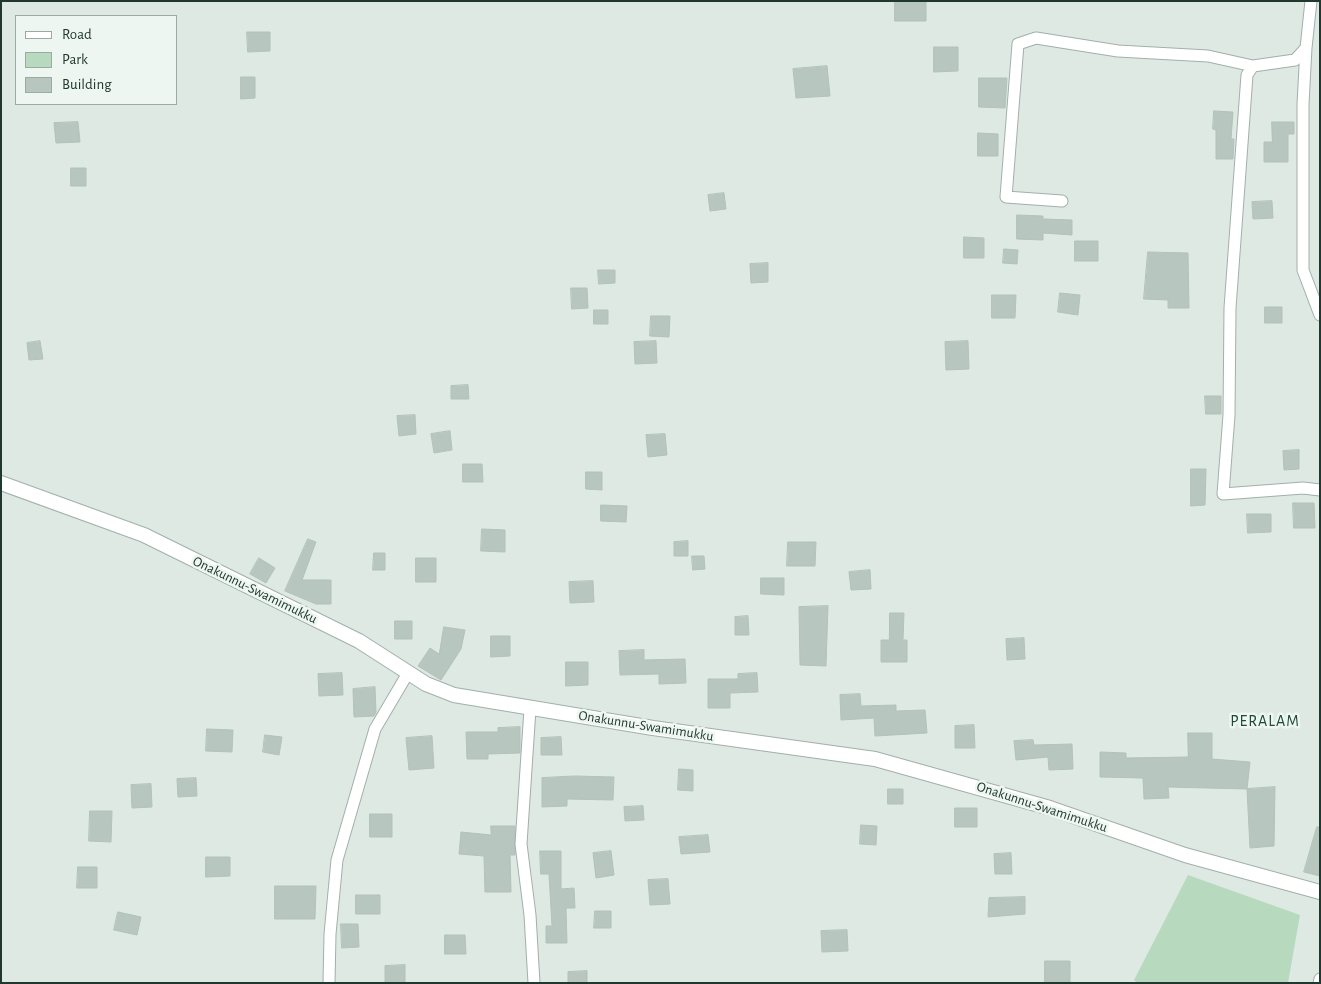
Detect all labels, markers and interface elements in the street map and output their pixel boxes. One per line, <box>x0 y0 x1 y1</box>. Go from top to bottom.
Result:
legend <box>15 15 178 105</box>
text: Road <box>62 27 92 42</box>
text: Park <box>62 52 88 67</box>
text: Building <box>62 77 112 92</box>
street label: Onakunnu-Swamimukku <box>190 553 320 627</box>
street label: Onakunnu-Swamimukku <box>577 707 715 745</box>
district label: PERALAM <box>1229 711 1301 731</box>
street label: Onakunnu-Swamimukku <box>975 778 1109 836</box>

